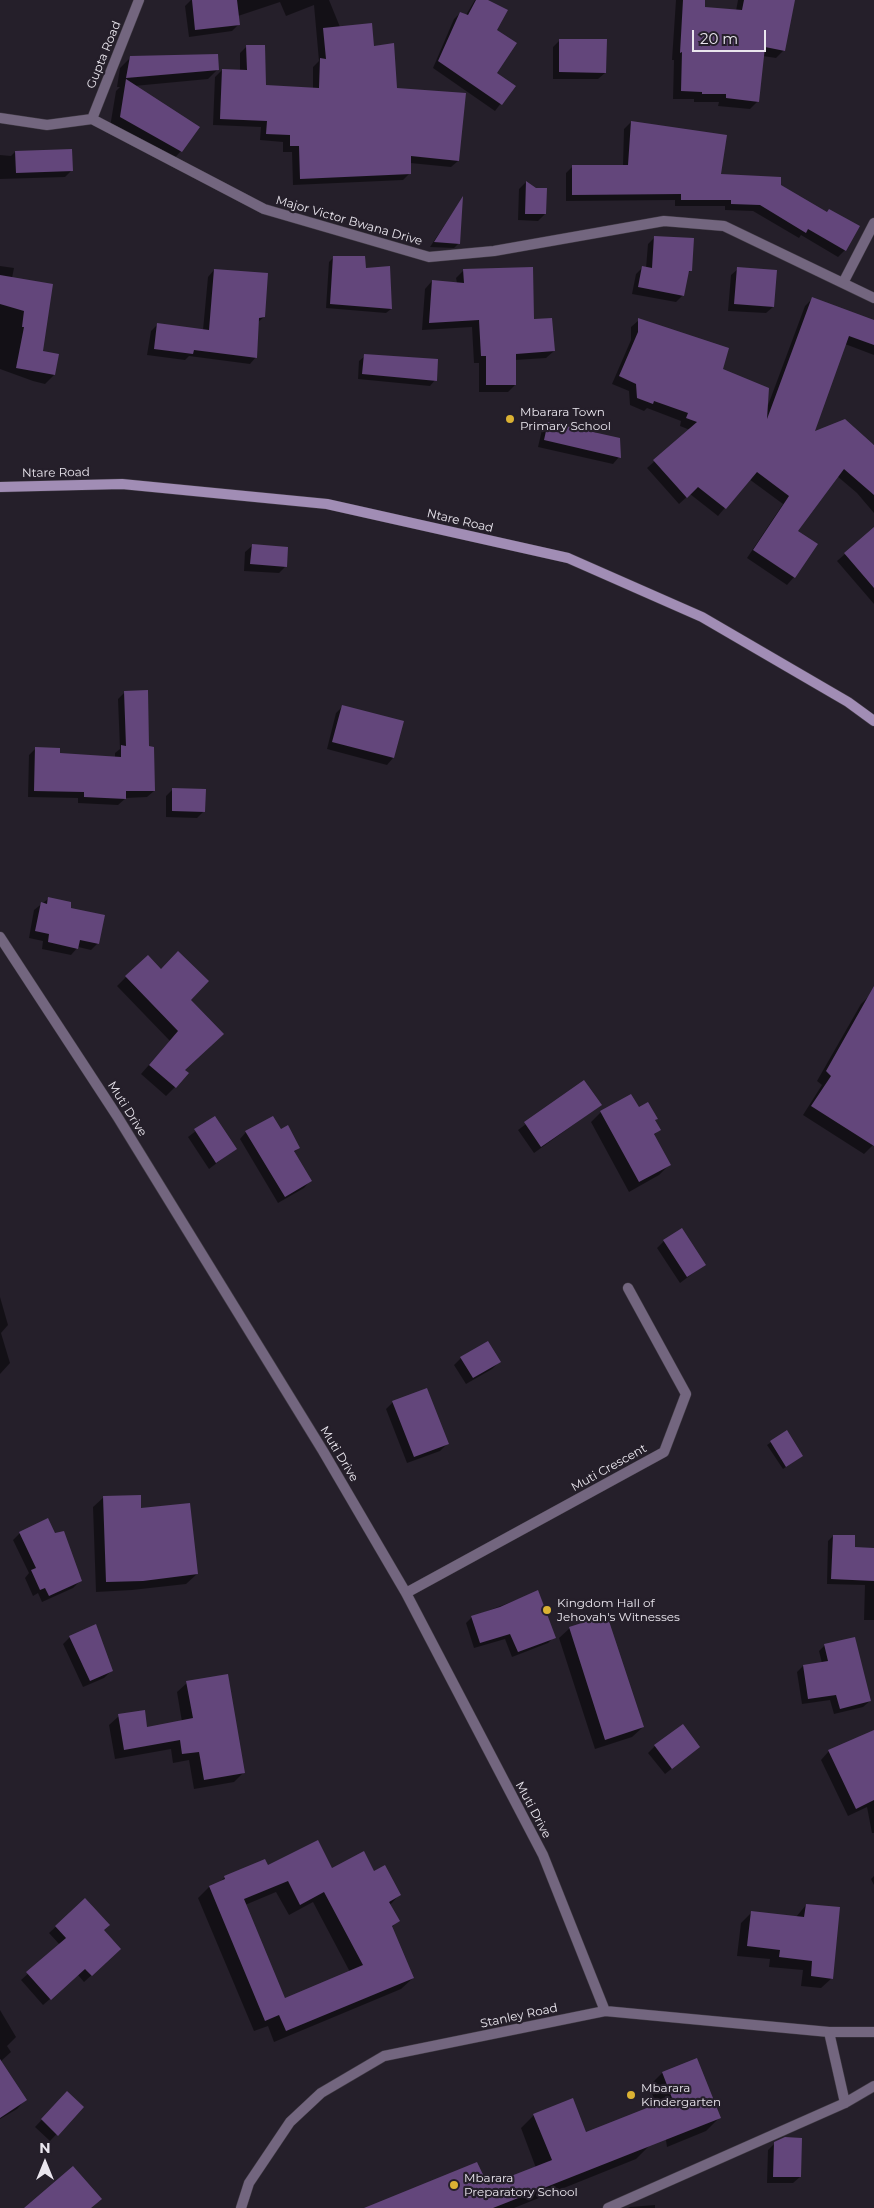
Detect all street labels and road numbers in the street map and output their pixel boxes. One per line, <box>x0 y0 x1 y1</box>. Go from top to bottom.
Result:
street label: Gupta Road <box>84 19 124 91</box>
street label: Major Victor Bwana Drive <box>274 193 424 249</box>
street label: Ntare Road <box>22 465 90 481</box>
street label: Ntare Road <box>425 506 495 536</box>
street label: Muti Drive <box>104 1079 150 1139</box>
street label: Muti Drive <box>317 1424 361 1484</box>
street label: Muti Crescent <box>569 1441 649 1495</box>
street label: Muti Drive <box>512 1779 554 1841</box>
street label: Stanley Road <box>479 2001 559 2031</box>

